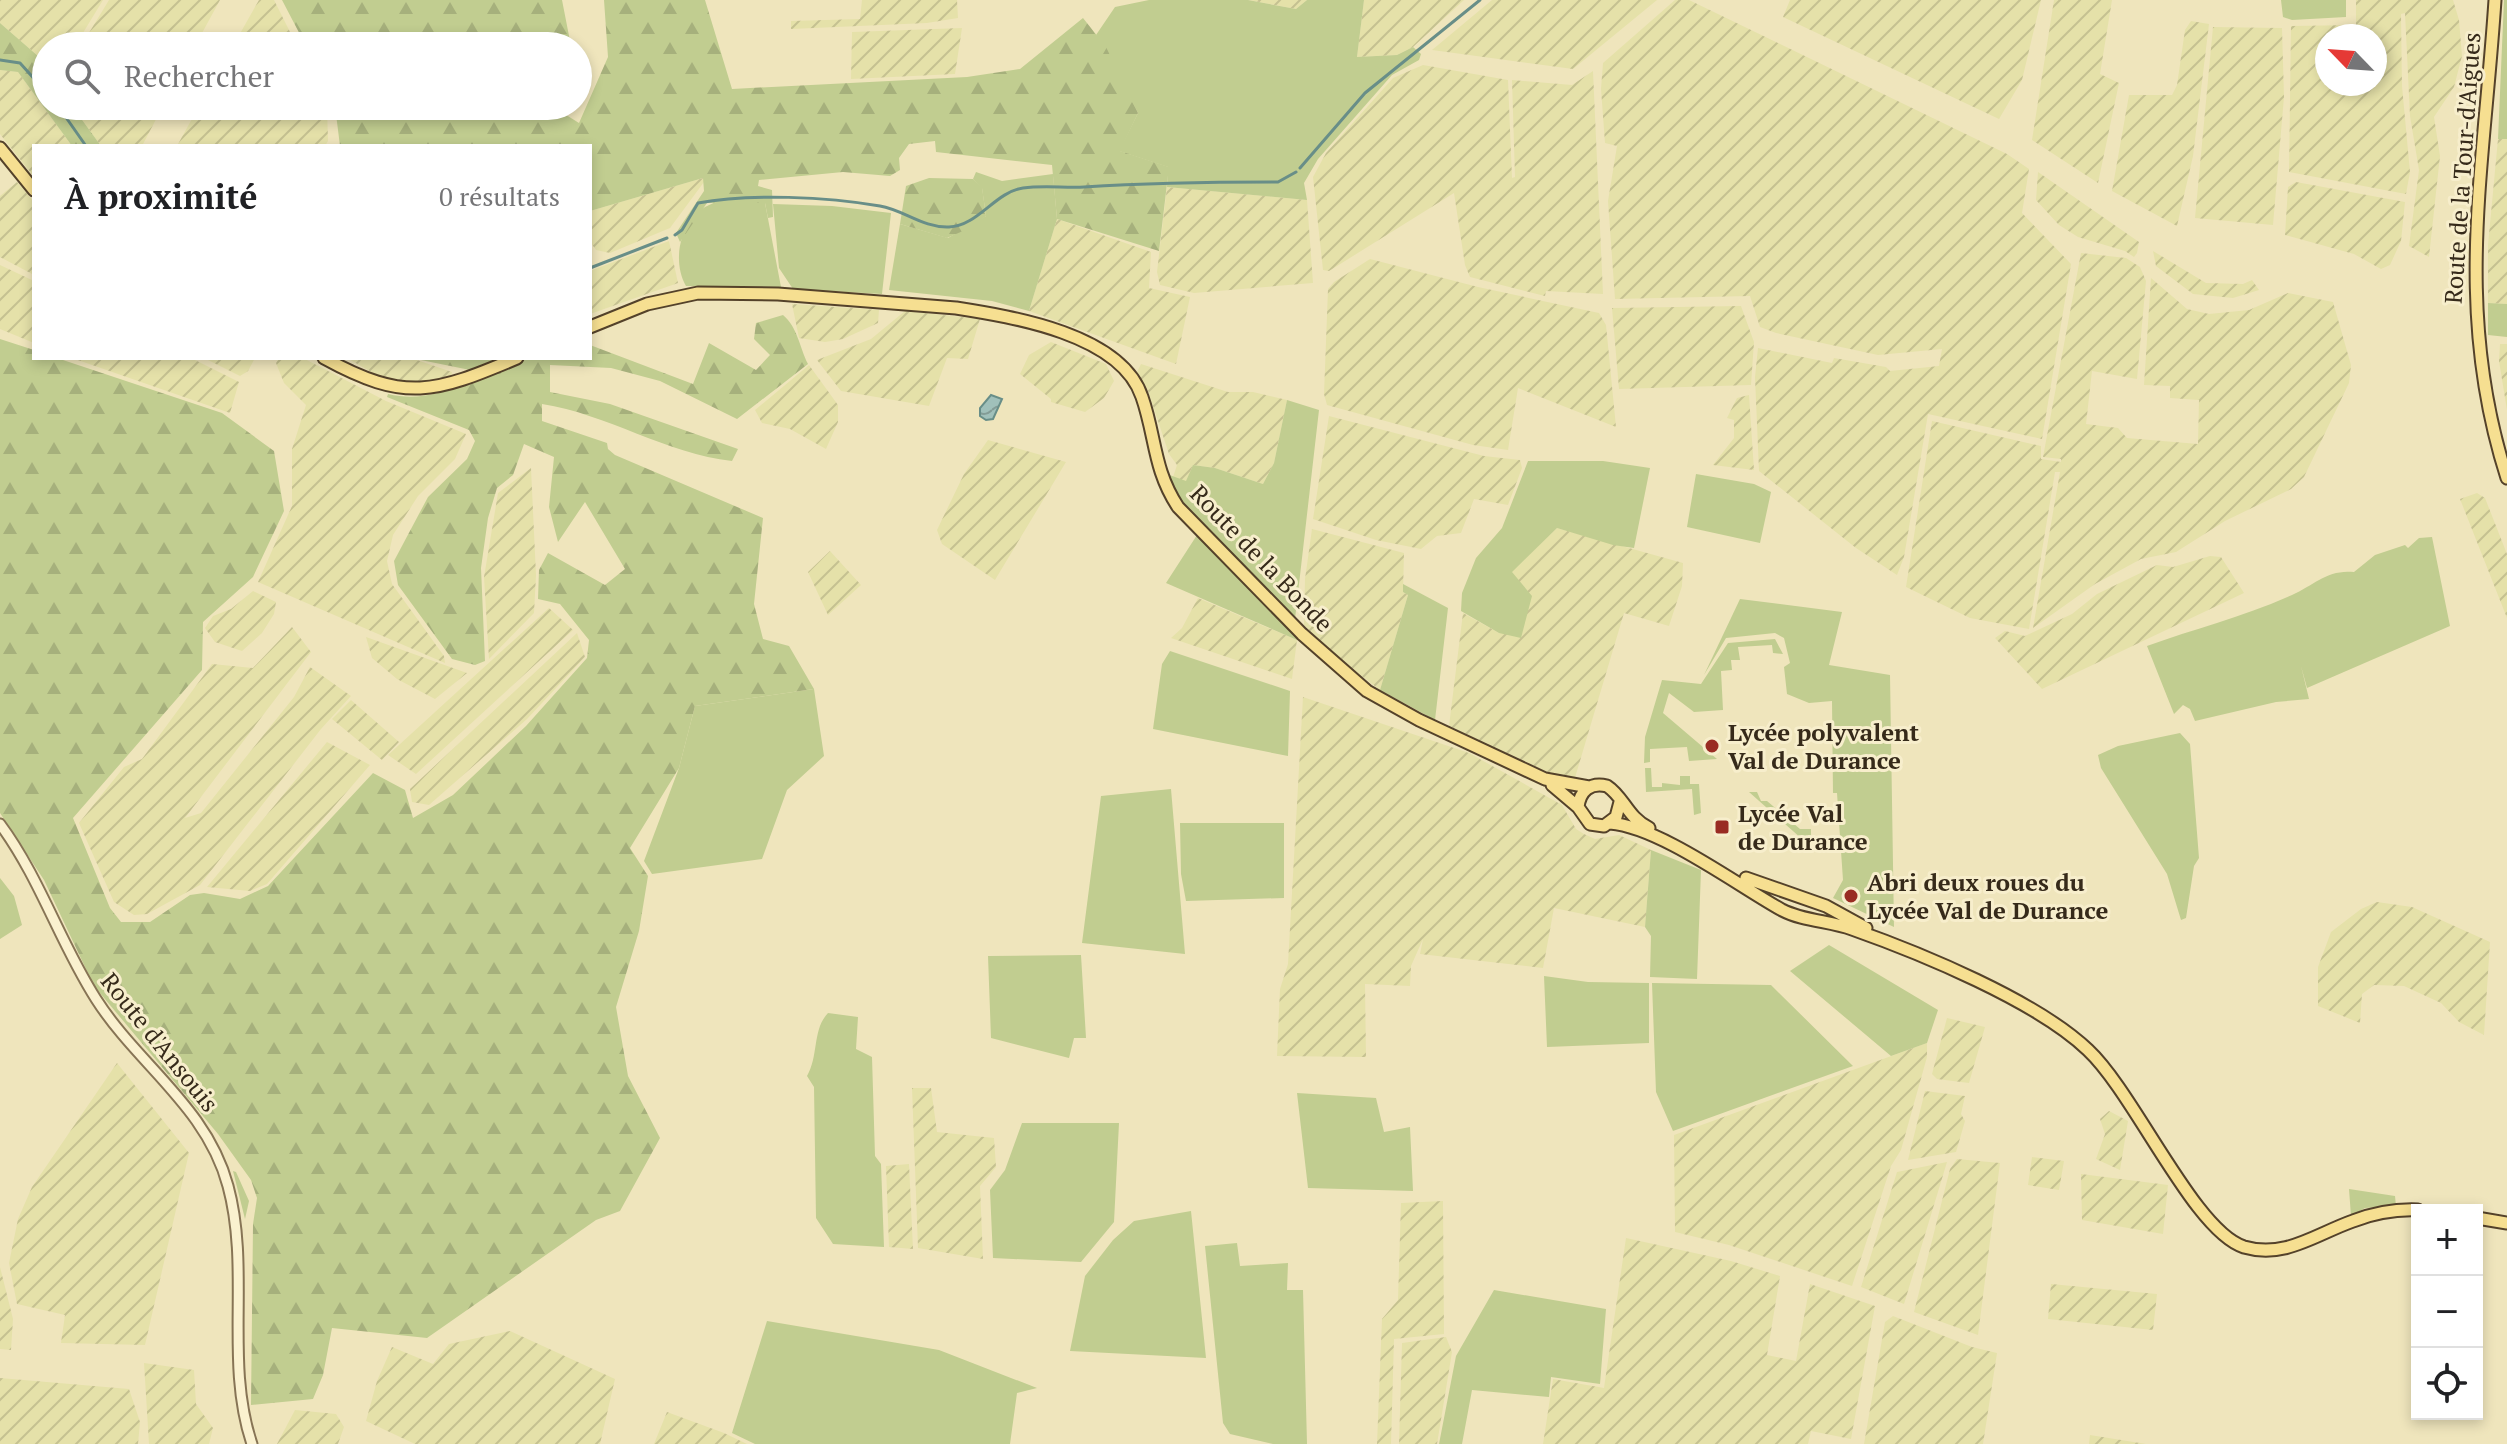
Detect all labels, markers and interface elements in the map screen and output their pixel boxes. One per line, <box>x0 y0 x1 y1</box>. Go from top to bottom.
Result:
north arrow <box>2315 24 2387 96</box>
street label: Route de la Tour-d'Aigues <box>2437 31 2487 305</box>
search box <box>32 32 592 120</box>
icon: search <box>60 54 104 98</box>
text: Rechercher <box>124 56 274 96</box>
text: À proximité <box>64 174 258 219</box>
text: 0 résultats <box>439 179 560 213</box>
street label: Route de la Bonde <box>1184 478 1340 638</box>
place label: Lycée polyvalent Val de Durance <box>1728 716 1920 776</box>
marker: Lycée polyvalent Val de Durance <box>1703 737 1721 755</box>
place label: Lycée Val de Durance <box>1738 797 1868 857</box>
marker: Lycée Val de Durance <box>1713 818 1731 836</box>
place label: Abri deux roues du Lycée Val de Durance <box>1867 866 2108 926</box>
marker: Abri deux roues du Lycée Val de Durance <box>1842 887 1860 905</box>
street label: Route d'Ansouis <box>94 966 226 1118</box>
map controls <box>2411 1204 2483 1420</box>
button: + <box>2411 1204 2483 1276</box>
button: − <box>2411 1276 2483 1348</box>
button: locate <box>2411 1348 2483 1420</box>

